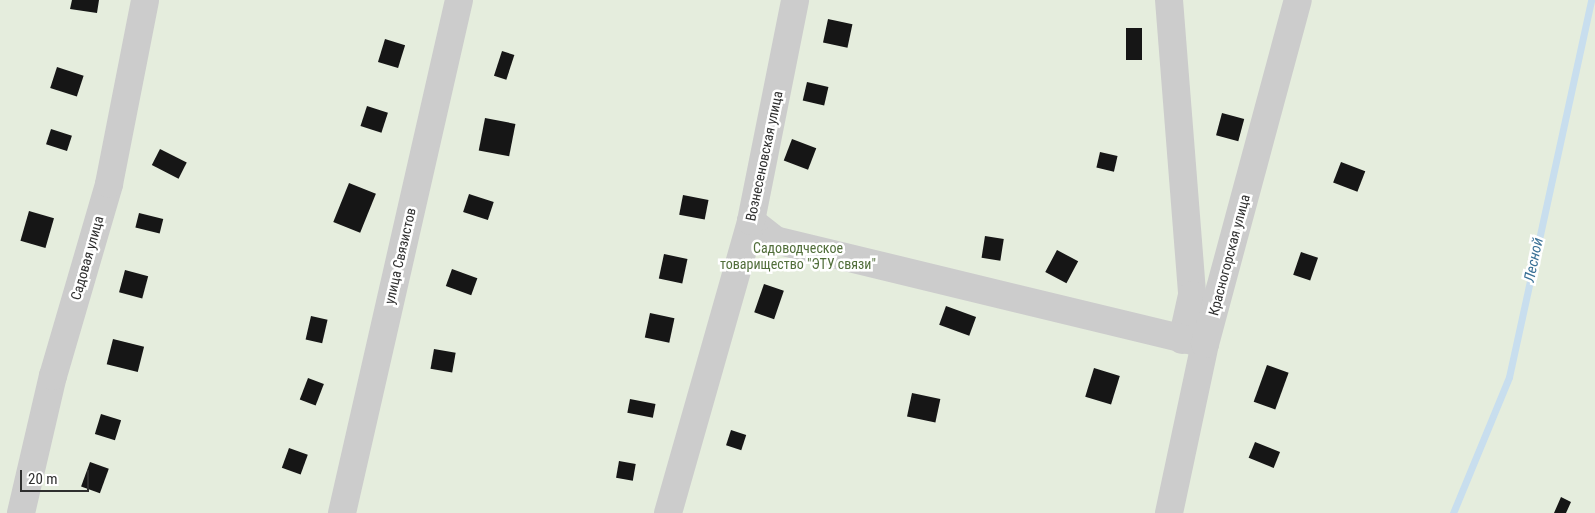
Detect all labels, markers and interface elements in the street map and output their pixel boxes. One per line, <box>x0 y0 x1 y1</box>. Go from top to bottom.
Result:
street label: Вознесеновская улица <box>742 89 786 223</box>
street label: Красногорская улица <box>1205 193 1253 317</box>
street label: улица Связистов <box>381 206 419 306</box>
street label: Садовая улица <box>67 214 107 302</box>
water label: Лесной <box>1521 236 1547 284</box>
park label: Садоводческое товарищество "ЭТУ связи" <box>720 240 876 272</box>
scale bar <box>22 460 91 492</box>
text: 20 m <box>28 470 58 488</box>

